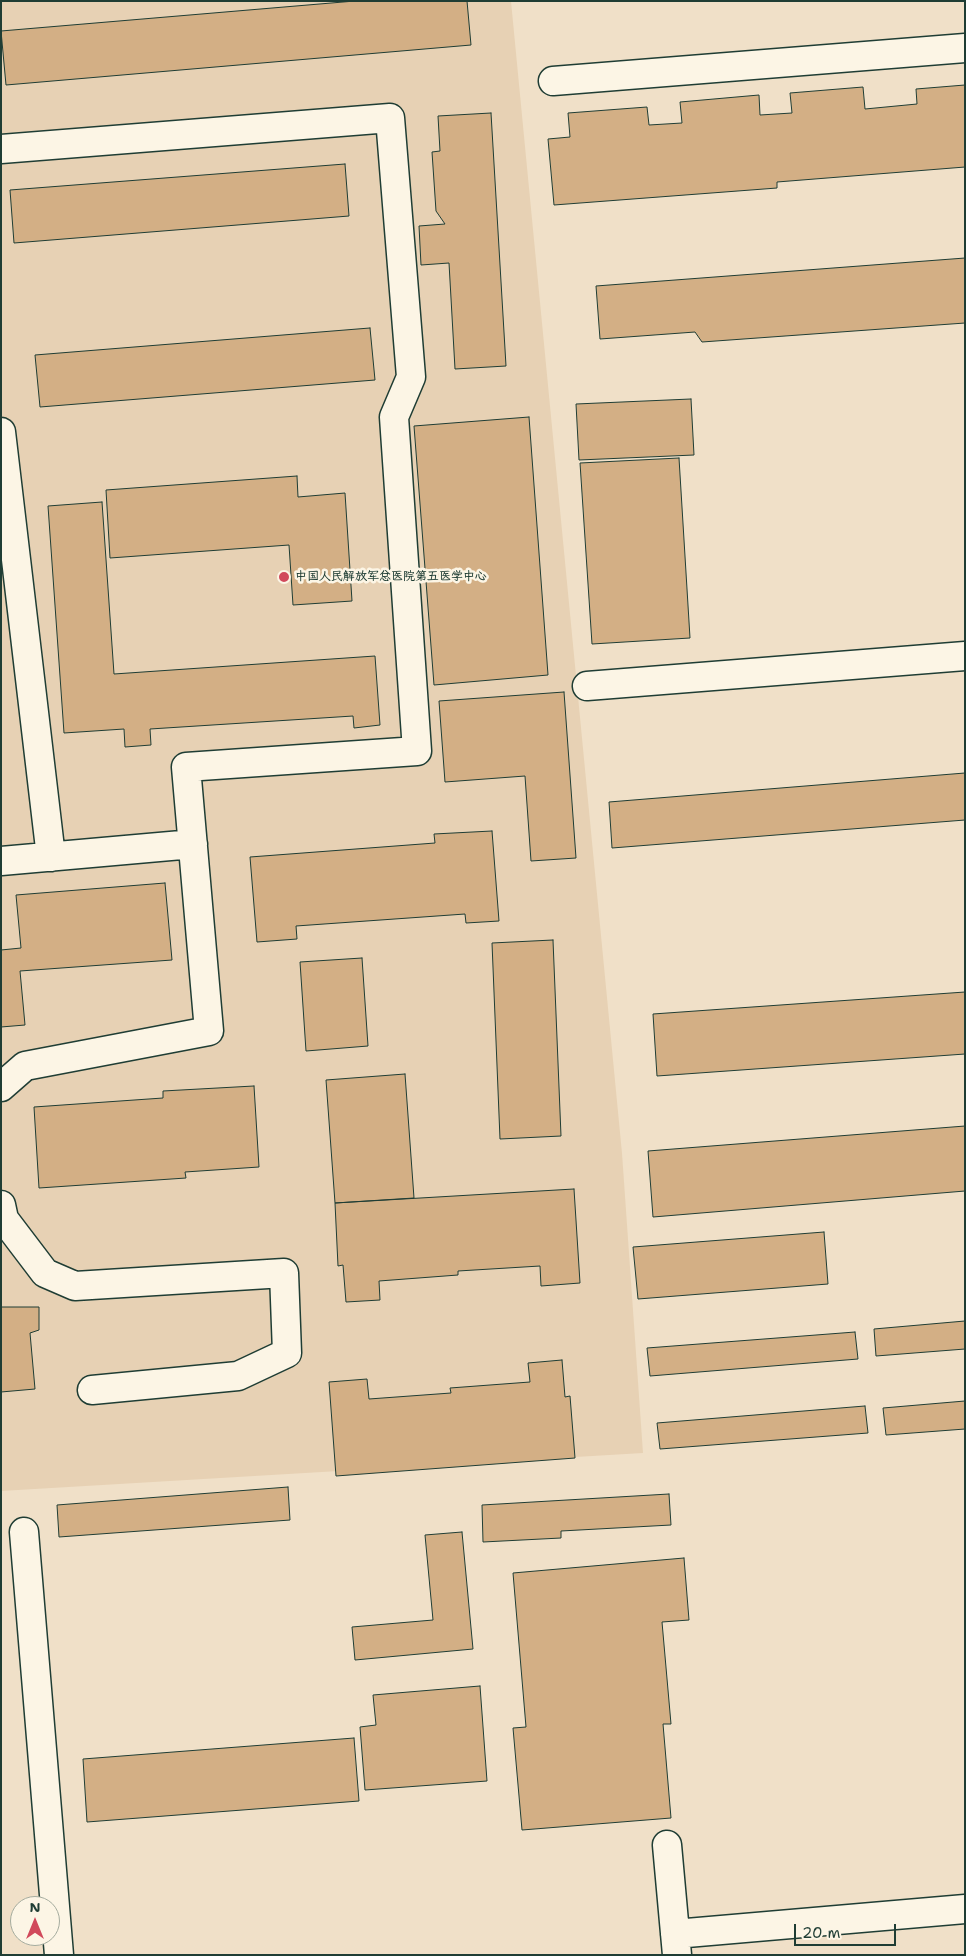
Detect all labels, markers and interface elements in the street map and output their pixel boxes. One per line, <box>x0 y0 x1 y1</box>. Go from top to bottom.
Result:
marker: 中国人民解放军总医院第五医学中心 <box>277 570 291 584</box>
place label: 中国人民解放军总医院第五医学中心 <box>295 570 487 584</box>
north arrow <box>10 1896 60 1946</box>
text: N <box>29 1898 41 1916</box>
scale bar <box>796 1914 898 1946</box>
text: 20 m <box>802 1923 841 1943</box>

